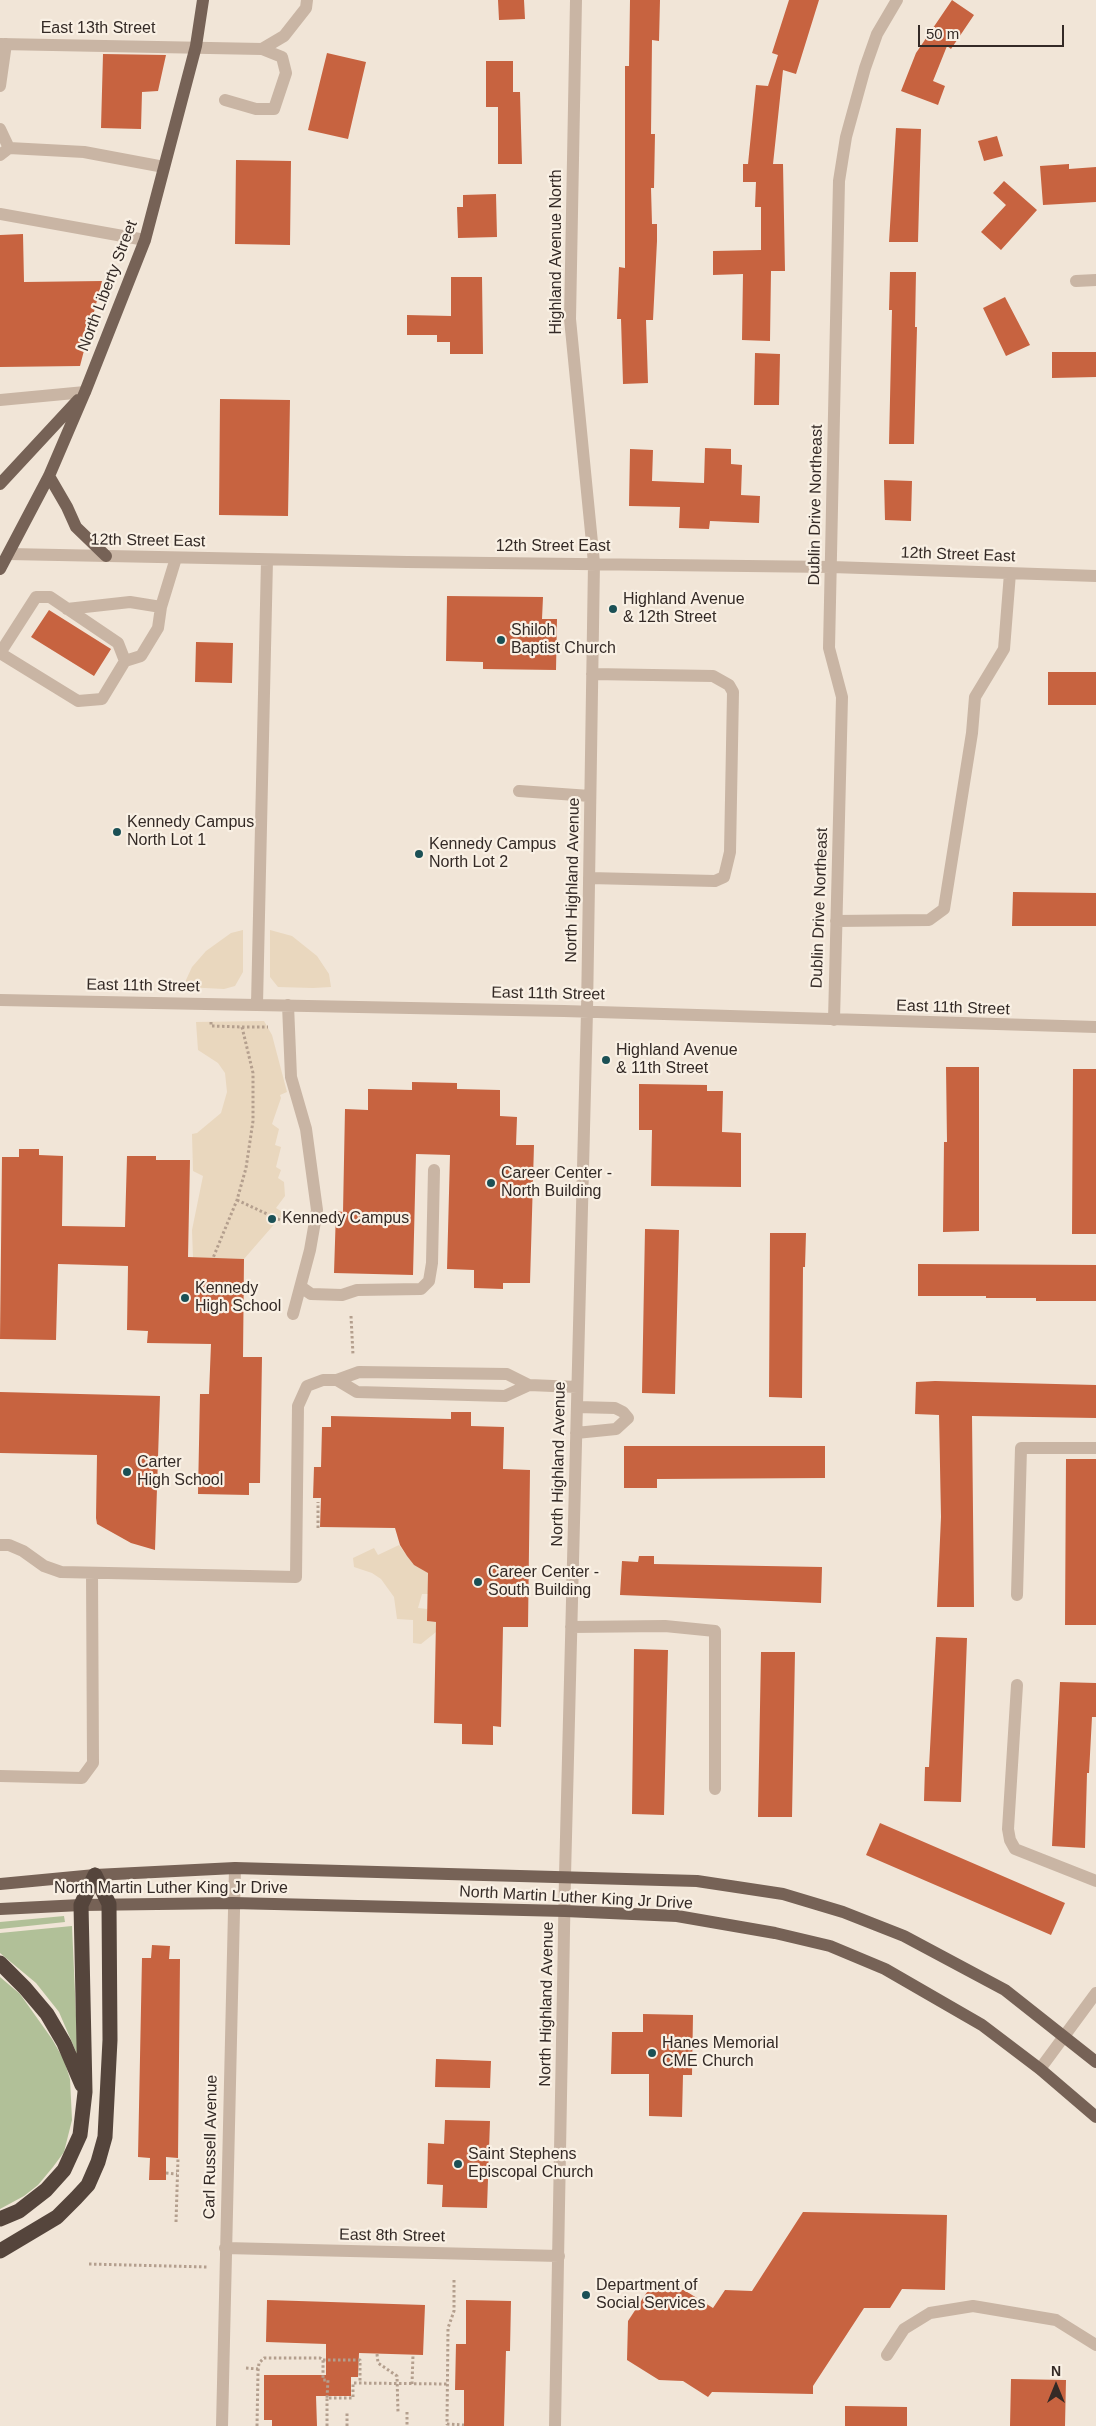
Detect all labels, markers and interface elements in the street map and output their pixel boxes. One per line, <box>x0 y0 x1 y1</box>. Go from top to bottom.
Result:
scale bar <box>921 15 1067 47</box>
street label: East 13th Street <box>41 19 155 39</box>
text: 50 m <box>926 25 959 42</box>
street label: Highland Avenue North <box>547 169 567 335</box>
street label: North Liberty Street <box>74 218 142 354</box>
street label: Dublin Drive Northeast <box>805 424 827 586</box>
street label: 12th Street East <box>90 530 206 552</box>
street label: 12th Street East <box>496 537 610 557</box>
street label: 12th Street East <box>900 543 1016 567</box>
place label: Highland Avenue & 12th Street <box>623 590 745 628</box>
marker: Highland Avenue & 12th Street <box>607 603 619 615</box>
place label: Shiloh Baptist Church <box>511 621 616 659</box>
marker: Shiloh Baptist Church <box>495 634 507 646</box>
street label: North Highland Avenue <box>562 797 584 963</box>
place label: Kennedy Campus North Lot 1 <box>127 813 254 851</box>
marker: Kennedy Campus North Lot 1 <box>111 826 123 838</box>
street label: Dublin Drive Northeast <box>808 827 832 989</box>
place label: Kennedy Campus North Lot 2 <box>429 835 556 873</box>
marker: Kennedy Campus North Lot 2 <box>413 848 425 860</box>
street label: East 11th Street <box>86 975 200 997</box>
street label: East 11th Street <box>491 983 605 1005</box>
street label: East 11th Street <box>896 996 1010 1020</box>
place label: Highland Avenue & 11th Street <box>616 1041 738 1079</box>
marker: Highland Avenue & 11th Street <box>600 1054 612 1066</box>
place label: Career Center - North Building <box>501 1164 612 1202</box>
marker: Career Center - North Building <box>485 1177 497 1189</box>
place label: Kennedy Campus <box>282 1209 409 1229</box>
marker: Kennedy Campus <box>266 1213 278 1225</box>
place label: Kennedy High School <box>195 1279 281 1317</box>
marker: Kennedy High School <box>179 1292 191 1304</box>
street label: North Highland Avenue <box>548 1381 570 1547</box>
place label: Carter High School <box>137 1453 223 1491</box>
marker: Carter High School <box>121 1466 133 1478</box>
place label: Career Center - South Building <box>488 1563 599 1601</box>
marker: Career Center - South Building <box>472 1576 484 1588</box>
street label: North Martin Luther King Jr Drive <box>54 1879 288 1899</box>
street label: North Martin Luther King Jr Drive <box>459 1882 693 1914</box>
street label: North Highland Avenue <box>536 1921 558 2087</box>
place label: Hanes Memorial CME Church <box>662 2034 778 2072</box>
marker: Hanes Memorial CME Church <box>646 2047 658 2059</box>
street label: Carl Russell Avenue <box>200 2075 222 2219</box>
place label: Saint Stephens Episcopal Church <box>468 2145 593 2183</box>
marker: Saint Stephens Episcopal Church <box>452 2158 464 2170</box>
street label: East 8th Street <box>339 2225 445 2247</box>
place label: Department of Social Services <box>596 2276 705 2314</box>
marker: Department of Social Services <box>580 2289 592 2301</box>
north arrow <box>1031 2361 1081 2411</box>
text: N <box>1051 2363 1061 2379</box>

